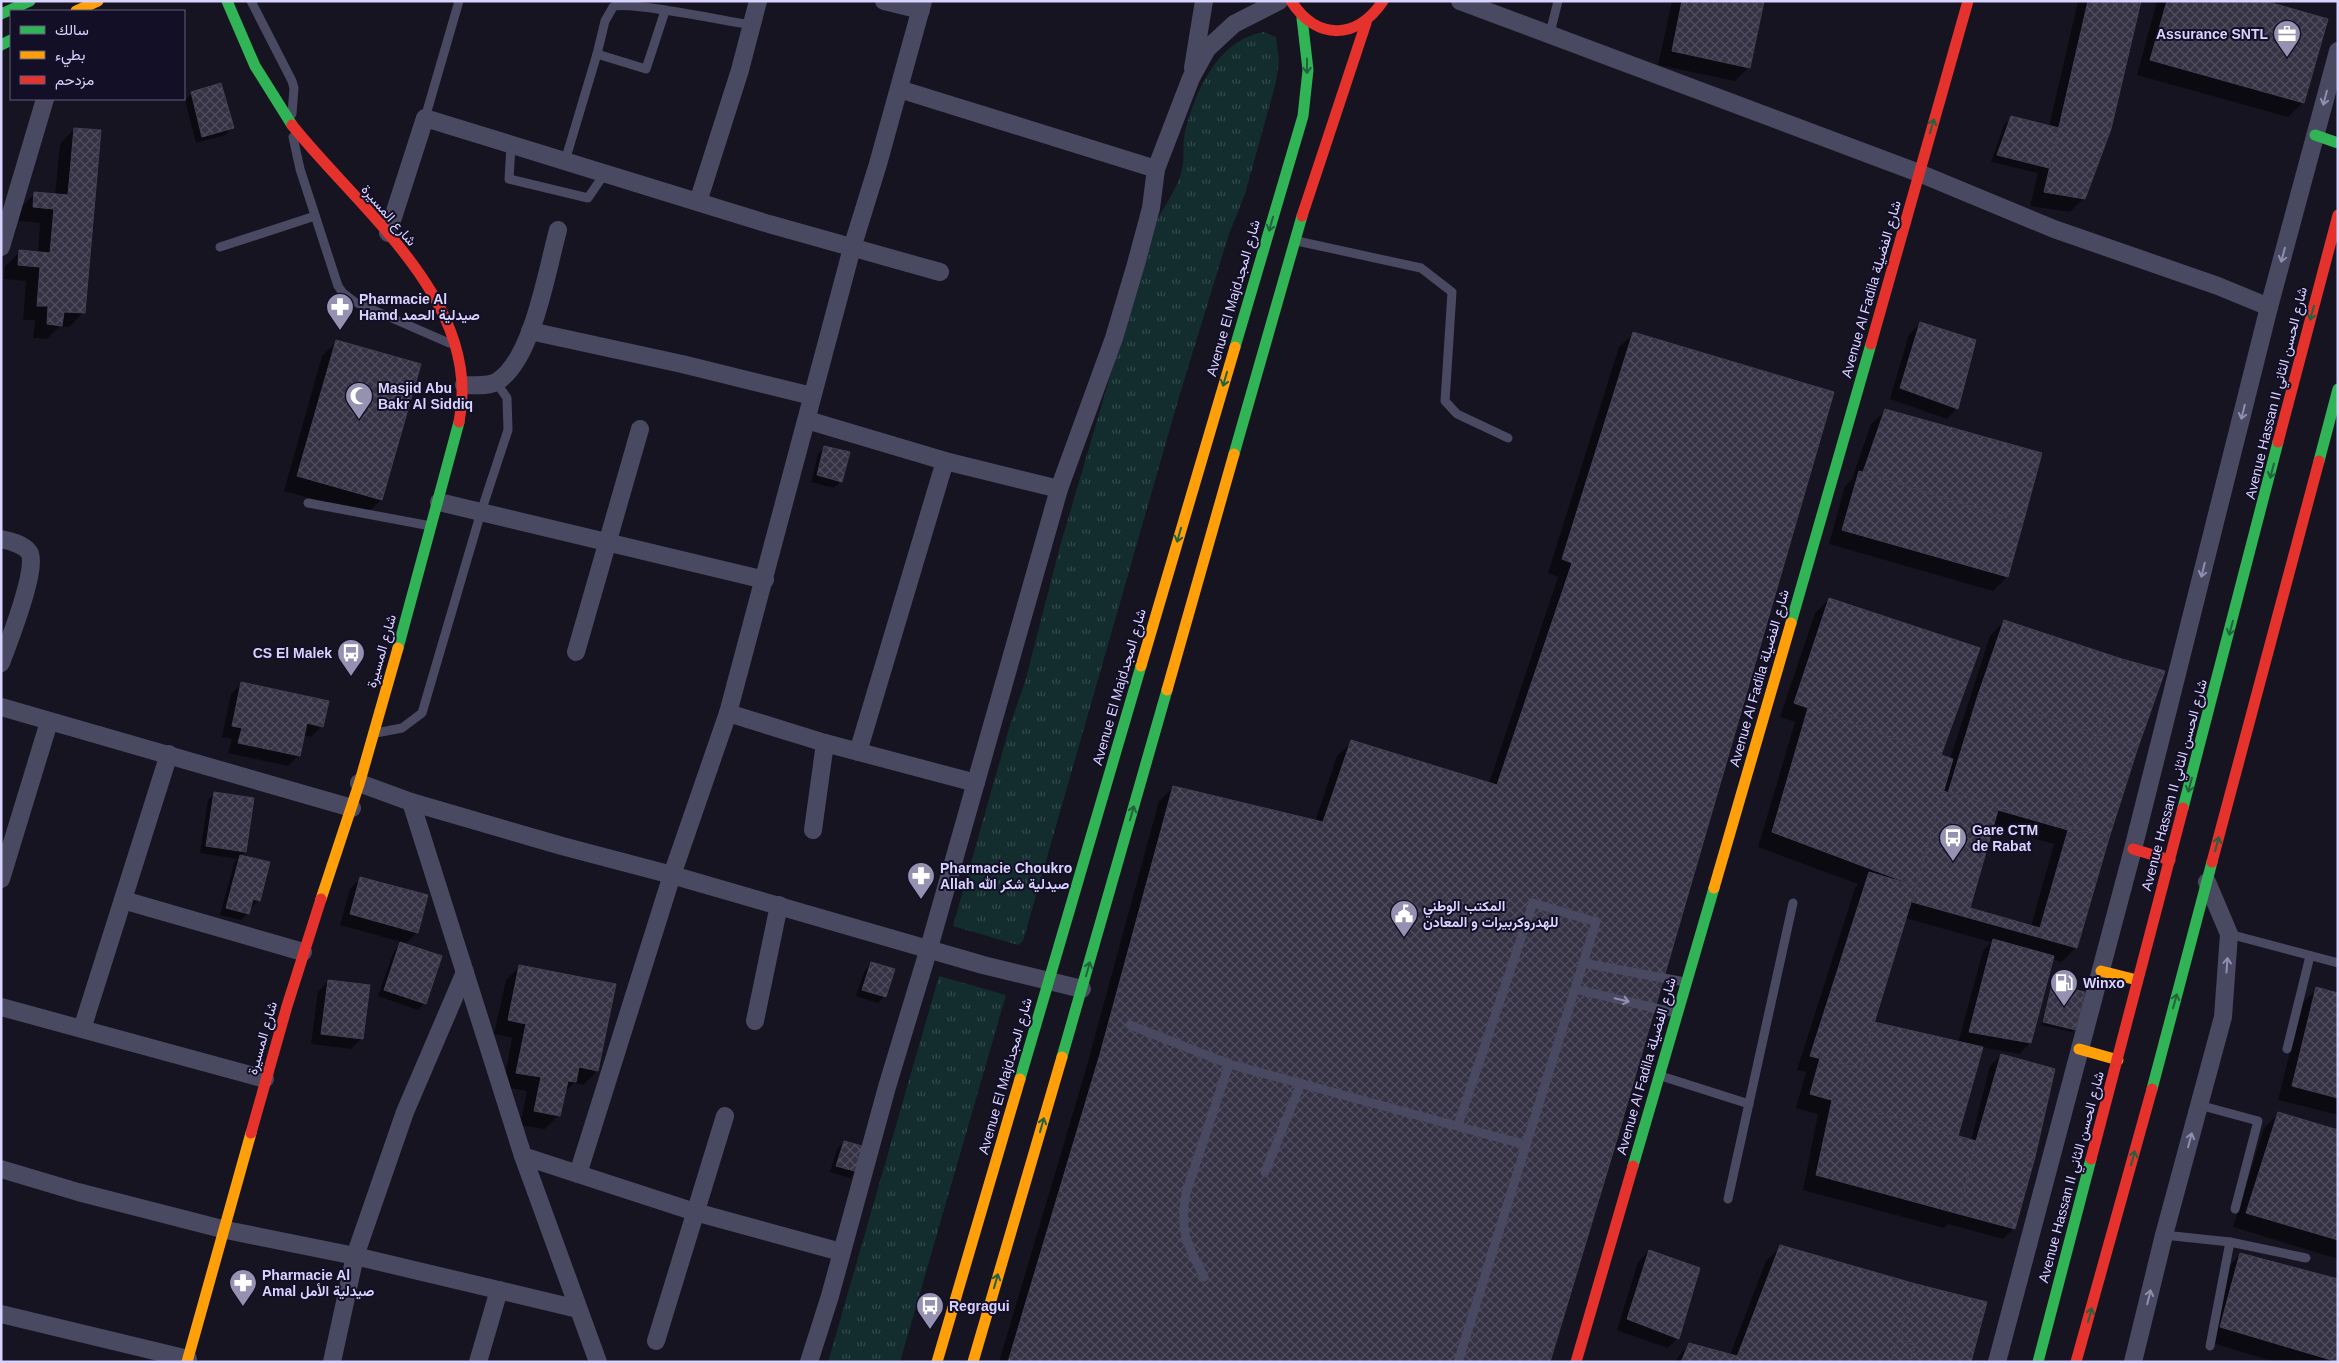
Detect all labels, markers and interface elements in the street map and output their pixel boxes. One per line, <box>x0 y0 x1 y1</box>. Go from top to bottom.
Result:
legend <box>10 10 185 100</box>
office icon: Assurance SNTL <box>2272 19 2302 58</box>
text: سالك <box>55 21 89 38</box>
place label: Assurance SNTL <box>2156 26 2268 42</box>
text: بطيء <box>55 46 85 68</box>
one-way arrow <box>1302 58 1312 74</box>
text: مزدحم <box>55 71 94 90</box>
one-way arrow <box>2320 89 2329 105</box>
one-way arrow <box>1928 118 1938 134</box>
street label: شارع المسيرة <box>356 181 420 251</box>
street label: Avenue Al Fadila شارع الفضيلة <box>1838 198 1907 380</box>
one-way arrow <box>1266 215 1276 231</box>
street label: Avenue El Majdشارع المجد <box>1203 218 1266 379</box>
one-way arrow <box>2278 246 2287 262</box>
street label: Avenue Hassan II شارع الحسن الثاني <box>2242 285 2314 502</box>
place label: Pharmacie Al Hamd صيدلية الحمد <box>359 291 480 324</box>
pharmacy icon: Pharmacie Al Hamd صيدلية الحمد <box>325 292 355 331</box>
one-way arrow <box>2307 305 2317 321</box>
one-way arrow <box>1220 371 1230 387</box>
place label: Masjid Abu Bakr Al Siddiq <box>378 380 473 412</box>
mosque icon: Masjid Abu Bakr Al Siddiq <box>344 381 374 420</box>
one-way arrow <box>2238 404 2247 420</box>
one-way arrow <box>2267 462 2276 478</box>
one-way arrow <box>1174 527 1184 543</box>
one-way arrow <box>2198 561 2207 577</box>
street label: Avenue Al Fadila شارع الفضيلة <box>1726 587 1795 769</box>
street label: Avenue El Majdشارع المجد <box>1089 607 1152 768</box>
street label: شارع المسيرة <box>363 612 402 690</box>
one-way arrow <box>2225 619 2235 635</box>
bus stop icon: CS El Malek <box>336 638 366 677</box>
place label: CS El Malek <box>253 645 332 661</box>
street label: Avenue Hassan II شارع الحسن الثاني <box>2138 678 2214 893</box>
one-way arrow <box>2184 777 2194 793</box>
one-way arrow <box>1128 806 1137 822</box>
place label: Gare CTM de Rabat <box>1972 822 2038 854</box>
bus stop icon: Gare CTM de Rabat <box>1938 823 1968 862</box>
one-way arrow <box>2213 837 2222 853</box>
place label: Pharmacie Choukro Allah صيدلية شكر الله <box>940 860 1072 893</box>
pharmacy icon: Pharmacie Choukro Allah صيدلية شكر الله <box>906 861 936 900</box>
place label: المكتب الوطني للهدروكربيرات و المعادن <box>1423 898 1558 931</box>
public building icon: المكتب الوطني للهدروكربيرات و المعادن <box>1389 899 1419 938</box>
one-way arrow <box>2222 957 2231 973</box>
one-way arrow <box>1083 962 1093 978</box>
fuel station icon: Winxo <box>2049 968 2079 1007</box>
street label: Avenue Al Fadila شارع الفضيلة <box>1613 975 1682 1157</box>
place label: Winxo <box>2083 975 2125 991</box>
one-way arrow <box>2171 994 2180 1010</box>
street label: Avenue El Majdشارع المجد <box>975 996 1038 1157</box>
one-way arrow <box>1614 996 1630 1006</box>
street label: شارع المسيرة <box>244 999 283 1077</box>
street label: Avenue Hassan II شارع الحسن الثاني <box>2035 1070 2111 1285</box>
one-way arrow <box>1038 1118 1048 1134</box>
one-way arrow <box>2186 1133 2195 1149</box>
one-way arrow <box>2129 1151 2138 1167</box>
place label: Pharmacie Al Amal صيدلية الأمل <box>262 1267 374 1300</box>
pharmacy icon: Pharmacie Al Amal صيدلية الأمل <box>228 1268 258 1307</box>
one-way arrow <box>992 1274 1002 1290</box>
one-way arrow <box>2145 1290 2154 1306</box>
bus stop icon: Regragui <box>915 1291 945 1330</box>
place label: Regragui <box>949 1298 1010 1314</box>
one-way arrow <box>2085 1307 2095 1323</box>

